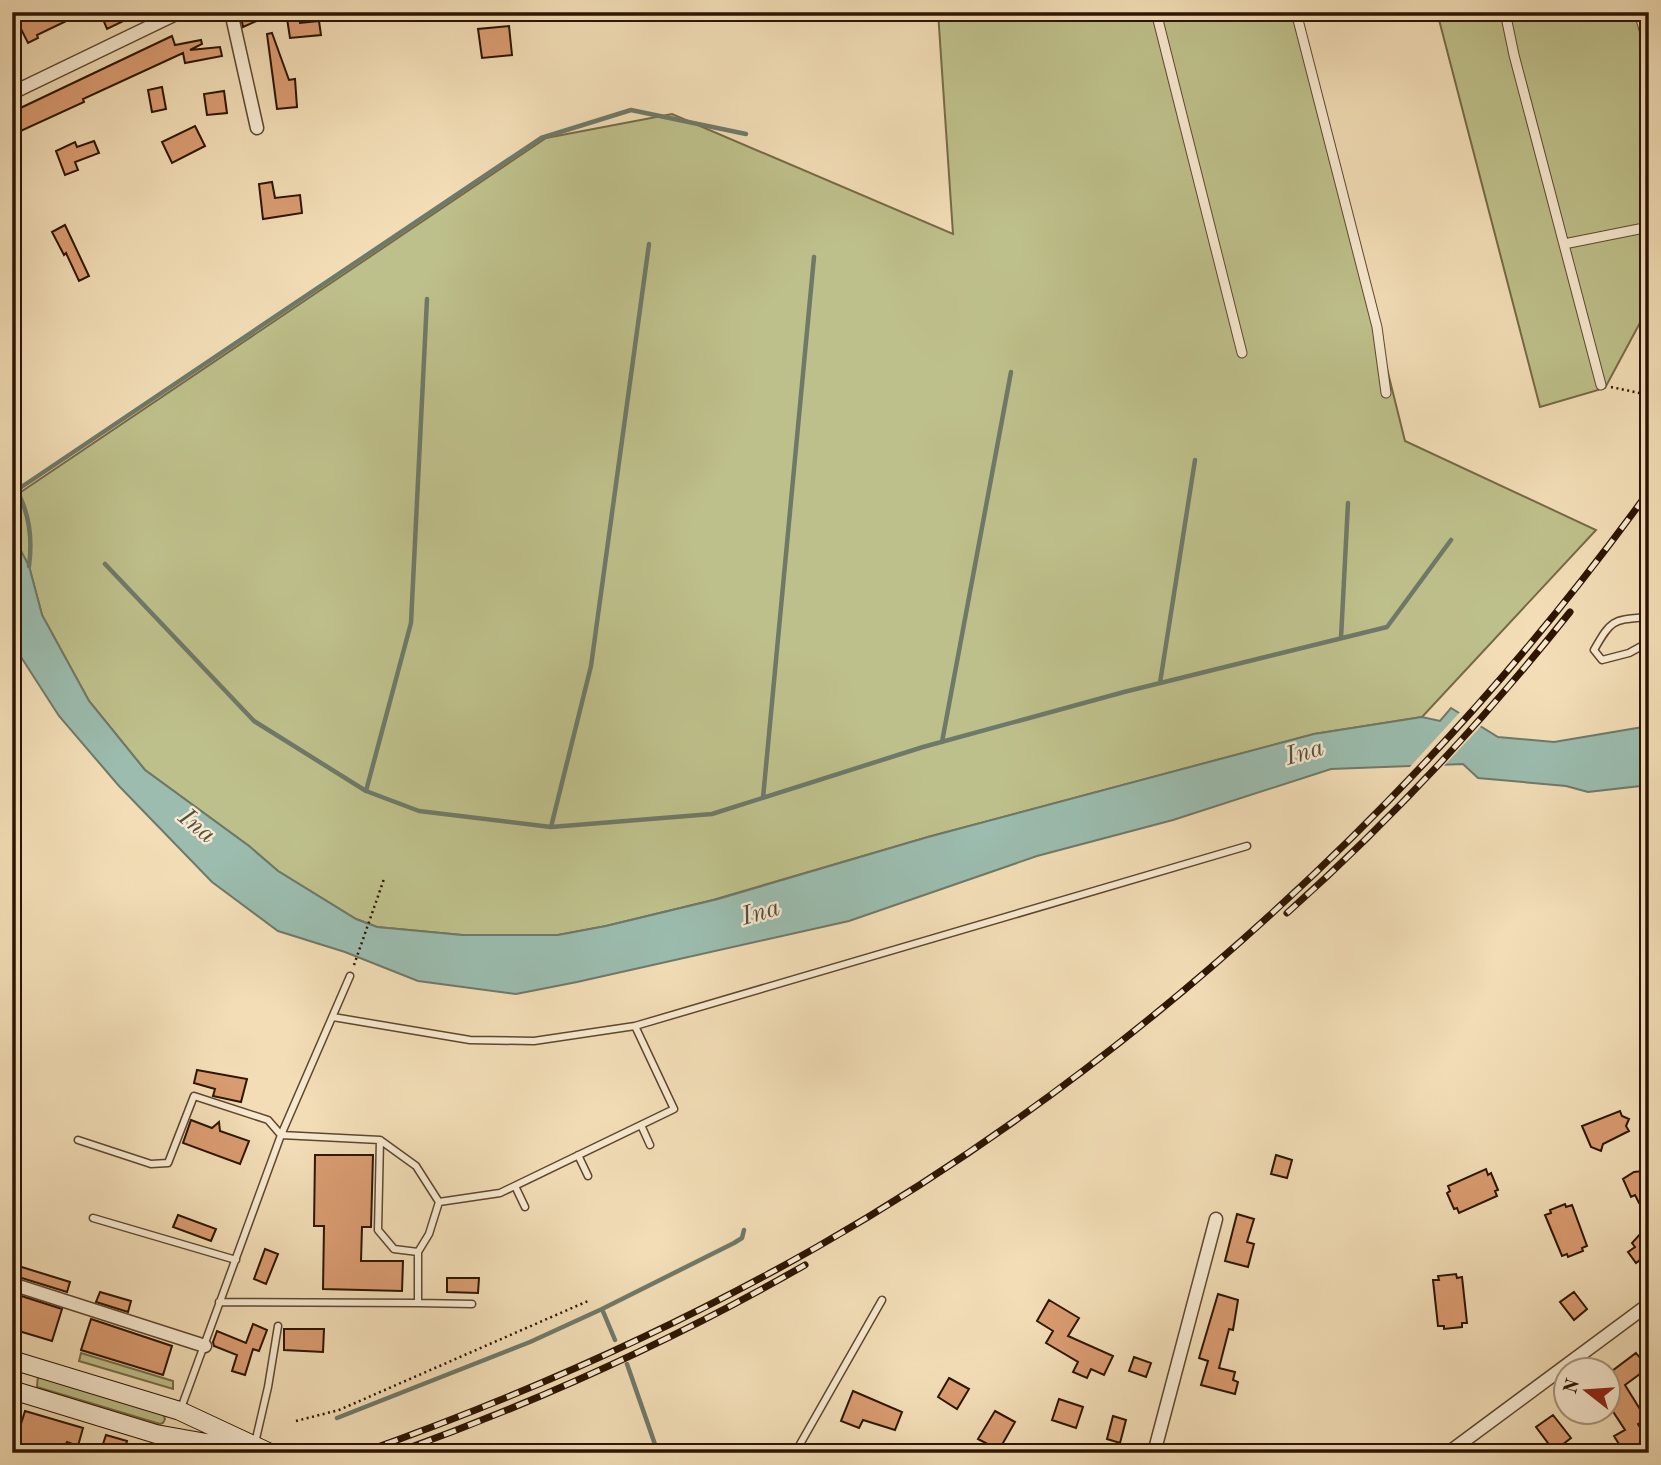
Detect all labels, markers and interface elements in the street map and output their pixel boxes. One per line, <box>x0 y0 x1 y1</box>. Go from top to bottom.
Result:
water label: Ina <box>1281 735 1327 771</box>
water label: Ina <box>173 803 220 849</box>
water label: Ina <box>737 895 783 931</box>
north arrow <box>1552 1356 1622 1426</box>
text: N <box>1562 1377 1584 1396</box>

